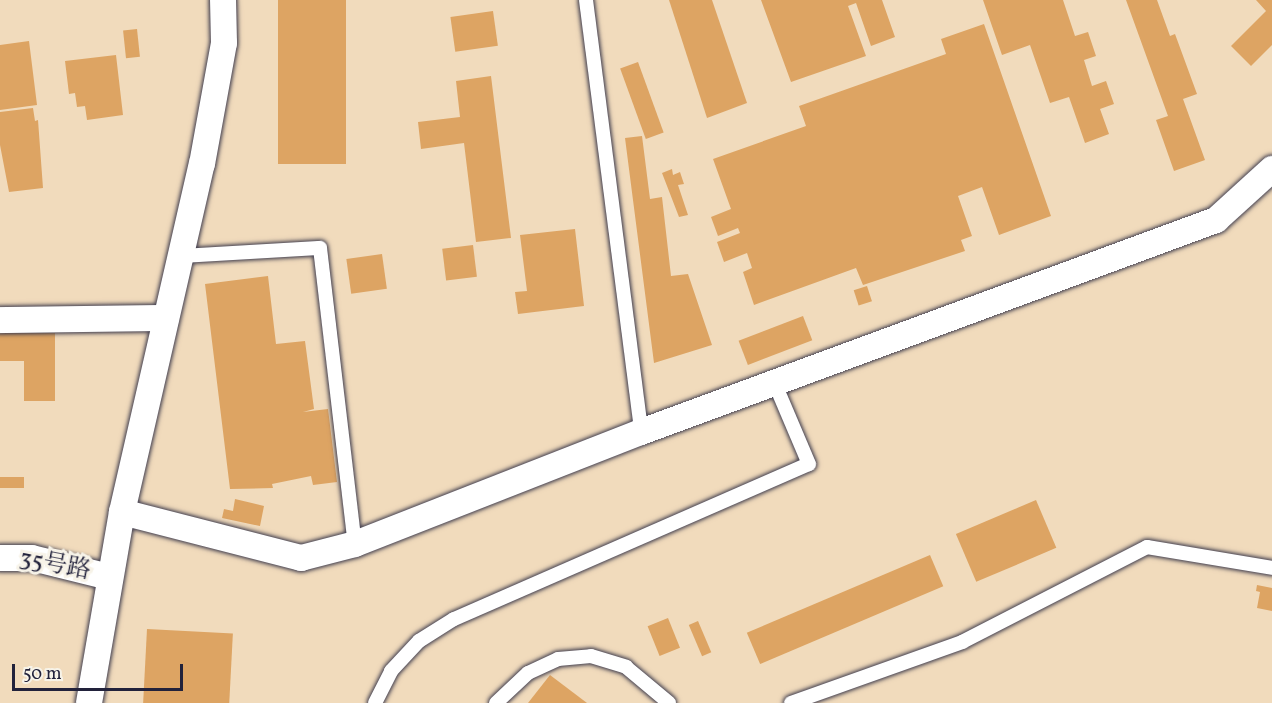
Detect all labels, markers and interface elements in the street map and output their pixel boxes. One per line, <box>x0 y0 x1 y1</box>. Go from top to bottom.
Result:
street label: 35号路 <box>17 545 93 587</box>
scale bar <box>15 652 186 690</box>
text: 50 m <box>23 662 62 687</box>

